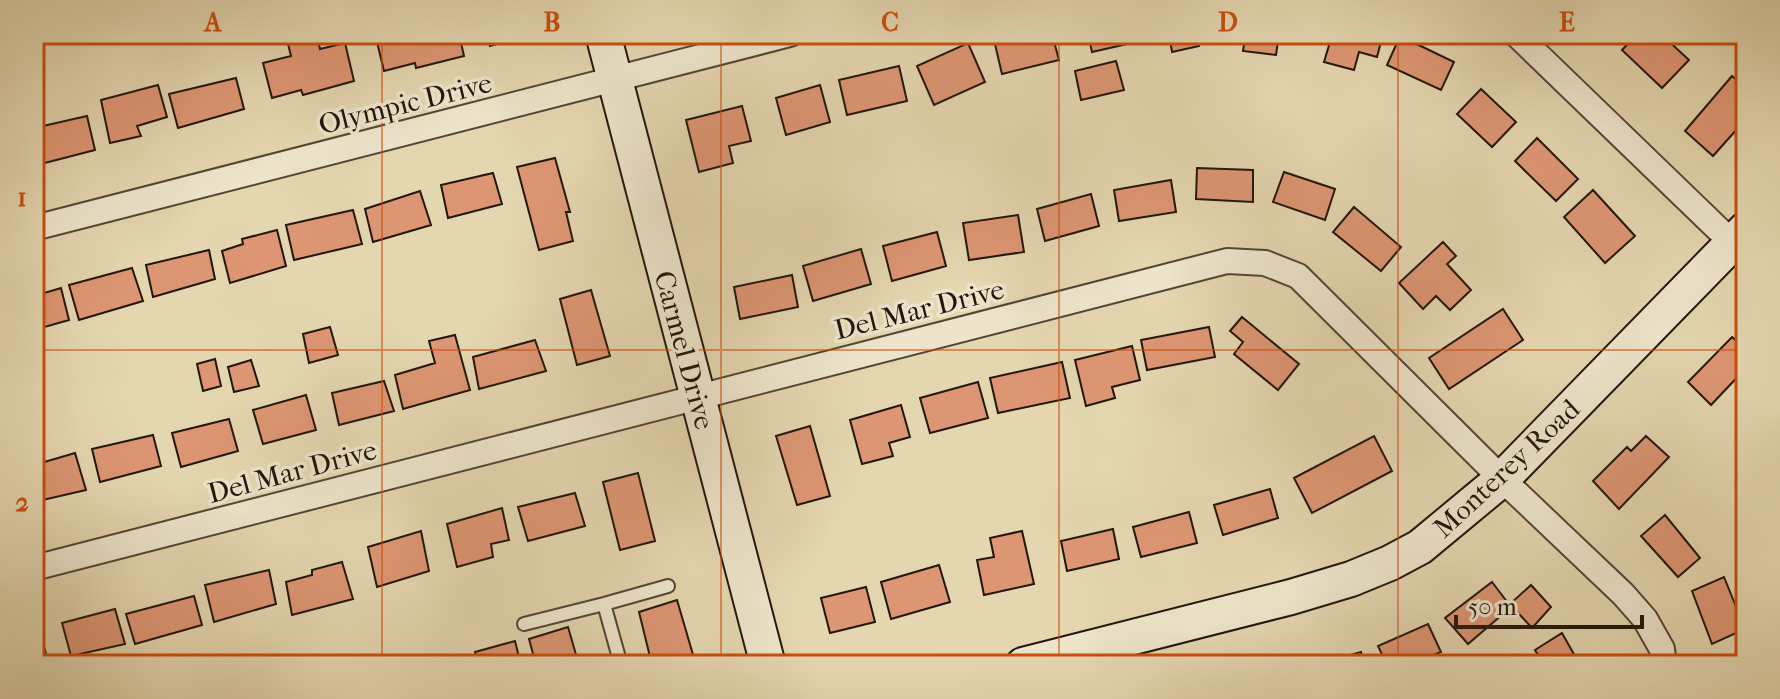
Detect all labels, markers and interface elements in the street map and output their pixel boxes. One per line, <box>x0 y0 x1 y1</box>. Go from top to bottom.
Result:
text: A <box>203 7 223 38</box>
text: B <box>544 7 561 38</box>
text: C <box>881 7 899 38</box>
text: D <box>1218 7 1238 38</box>
text: E <box>1559 7 1575 38</box>
street label: Olympic Drive <box>315 66 495 141</box>
text: 1 <box>17 182 27 213</box>
street label: Carmel Drive <box>648 267 722 433</box>
street label: Del Mar Drive <box>831 272 1008 347</box>
street label: Monterey Road <box>1426 392 1587 544</box>
street label: Del Mar Drive <box>204 433 380 510</box>
text: 2 <box>15 487 29 518</box>
scale bar <box>1456 579 1642 629</box>
text: 50 m <box>1468 593 1517 621</box>

